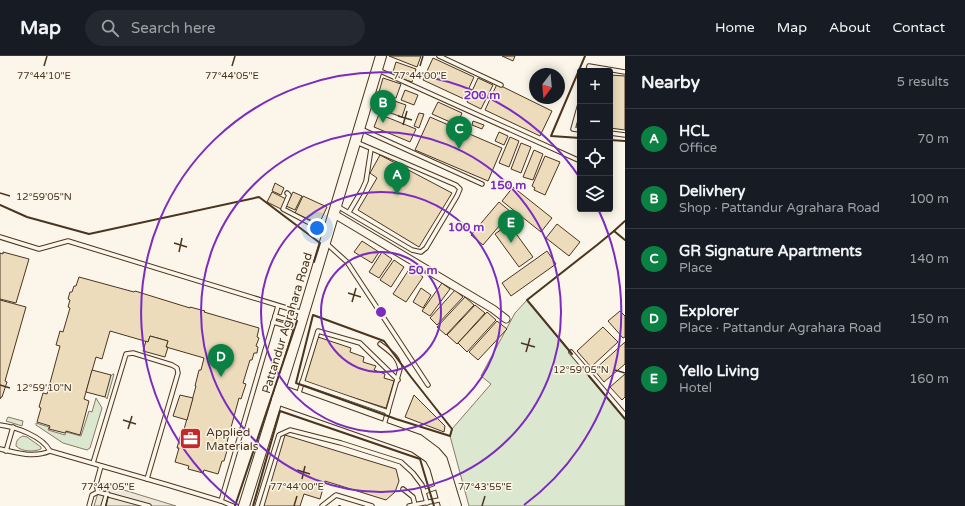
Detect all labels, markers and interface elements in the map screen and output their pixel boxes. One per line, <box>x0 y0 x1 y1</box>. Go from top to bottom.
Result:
search box <box>85 10 365 46</box>
text: Map <box>20 17 61 39</box>
icon: search <box>99 17 121 39</box>
text: Search here <box>131 19 215 37</box>
text: Home <box>715 19 755 36</box>
text: Map <box>777 19 807 36</box>
text: About <box>829 19 871 36</box>
text: Contact <box>893 19 945 36</box>
north arrow <box>529 68 565 104</box>
map controls <box>577 68 613 212</box>
button: + <box>577 68 613 104</box>
text: 77°44'10"E <box>17 70 71 82</box>
text: 77°44'05"E <box>205 70 259 82</box>
text: 77°44'00"E <box>393 70 447 82</box>
text: Nearby <box>641 72 700 93</box>
text: 5 results <box>897 74 949 90</box>
text: 200 m <box>464 88 500 102</box>
pin: B <box>370 90 396 123</box>
button: − <box>577 104 613 140</box>
pin: C <box>446 116 472 149</box>
text: HCL <box>679 122 709 140</box>
text: A <box>649 131 659 147</box>
text: 70 m <box>917 131 949 147</box>
button: locate <box>577 140 613 176</box>
text: Office <box>679 140 717 156</box>
pin: A <box>384 162 410 195</box>
button: layers <box>577 176 613 212</box>
text: 150 m <box>490 178 526 192</box>
text: Delivhery <box>679 182 745 200</box>
text: 12°59'05"N <box>16 191 72 203</box>
text: B <box>649 191 659 207</box>
text: 100 m <box>909 191 949 207</box>
text: Shop · Pattandur Agrahara Road <box>679 200 880 216</box>
pin: E <box>498 210 524 243</box>
your location <box>307 218 327 238</box>
text: 100 m <box>448 220 484 234</box>
text: GR Signature Apartments <box>679 242 862 260</box>
street label: Pattandur Agrahara Road <box>259 251 315 395</box>
text: C <box>649 251 659 267</box>
text: 140 m <box>909 251 949 267</box>
text: Place <box>679 260 712 276</box>
text: 50 m <box>408 263 438 277</box>
text: Explorer <box>679 302 739 320</box>
centre of rings <box>374 305 388 319</box>
text: D <box>649 311 659 327</box>
text: 150 m <box>909 311 949 327</box>
text: Place · Pattandur Agrahara Road <box>679 320 881 336</box>
pin: D <box>208 344 234 377</box>
text: Yello Living <box>679 362 759 380</box>
text: 12°59'05"N <box>553 364 609 376</box>
text: E <box>650 371 658 387</box>
text: 160 m <box>909 371 949 387</box>
text: Hotel <box>679 380 712 396</box>
text: 12°59'10"N <box>16 382 72 394</box>
place label: Applied Materials <box>206 425 259 453</box>
office icon: Applied Materials <box>177 426 203 452</box>
text: 77°44'05"E <box>81 481 135 493</box>
text: 77°44'00"E <box>270 481 324 493</box>
text: 77°43'55"E <box>458 481 512 493</box>

